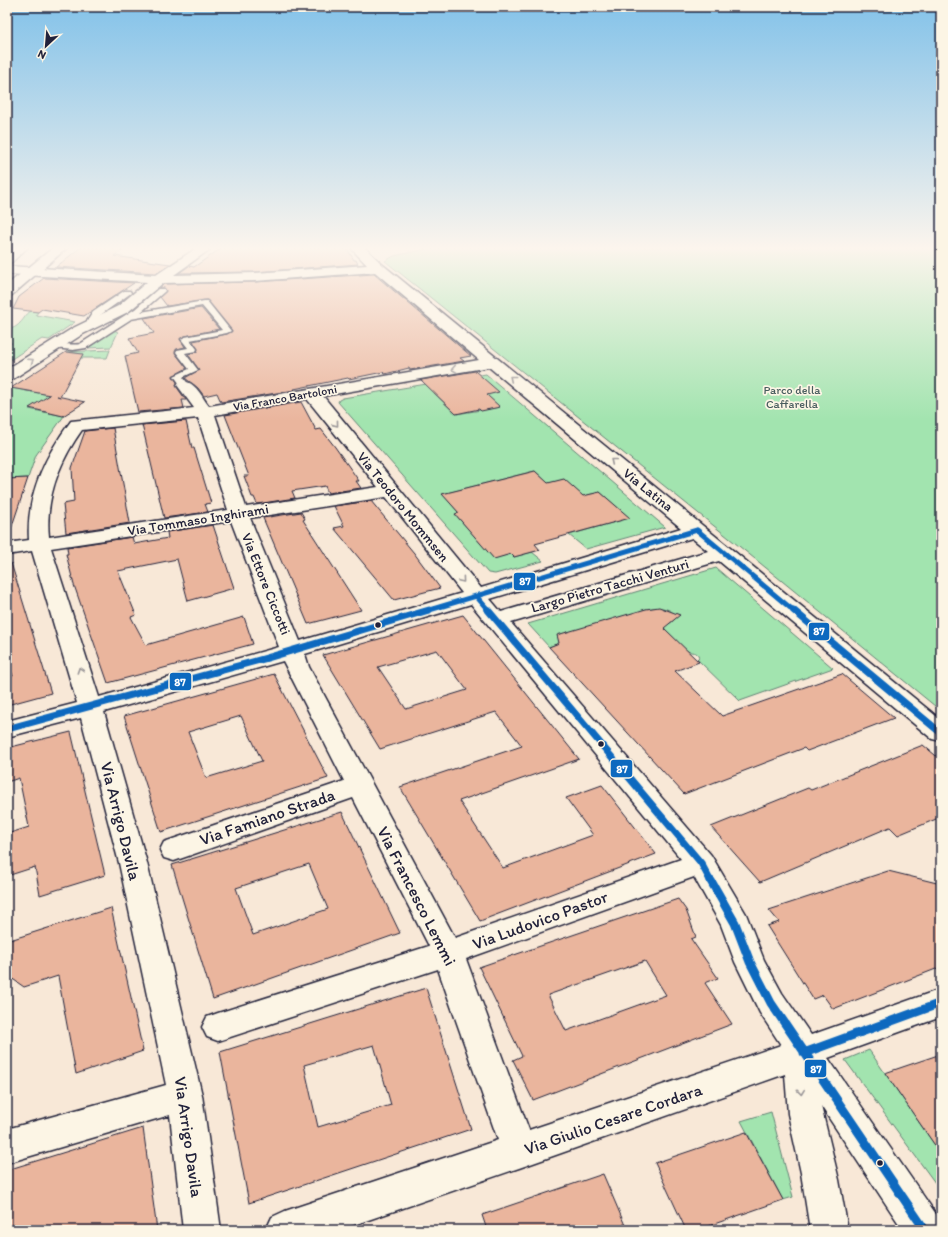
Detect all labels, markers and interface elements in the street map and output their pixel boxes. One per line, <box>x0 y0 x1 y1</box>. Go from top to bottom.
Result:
north arrow <box>26 26 66 66</box>
text: N <box>36 47 48 62</box>
one-way arrow <box>26 359 33 366</box>
one-way arrow <box>451 364 457 372</box>
one-way arrow <box>510 376 517 383</box>
street label: Via Franco Bartoloni <box>232 382 338 414</box>
park label: Parco della Caffarella <box>763 383 821 411</box>
one-way arrow <box>331 420 338 427</box>
street label: Via Teodoro Mommsen <box>353 449 453 565</box>
one-way arrow <box>610 458 617 465</box>
street label: Via Latina <box>620 465 677 515</box>
street label: Via Tommaso Inghirami <box>126 500 270 540</box>
street label: Via Ettore Ciccotti <box>238 531 294 637</box>
street label: Largo Pietro Tacchi Venturi <box>529 555 691 617</box>
line badge: 87 <box>513 572 536 591</box>
one-way arrow <box>458 575 465 582</box>
text: 87 <box>519 575 531 588</box>
unlabelled marker <box>373 620 383 630</box>
line badge: 87 <box>808 622 830 641</box>
text: 87 <box>813 625 825 638</box>
one-way arrow <box>76 667 85 674</box>
line badge: 87 <box>169 672 192 691</box>
text: 87 <box>174 676 186 689</box>
unlabelled marker <box>596 739 606 749</box>
line badge: 87 <box>610 759 633 778</box>
street label: Via Arrigo Davila <box>97 760 145 883</box>
text: 87 <box>616 763 628 776</box>
street label: Via Famiano Strada <box>197 784 337 850</box>
street label: Via Francesco Lemmi <box>373 823 461 969</box>
street label: Via Ludovico Pastor <box>470 886 611 954</box>
line badge: 87 <box>804 1059 827 1078</box>
text: 87 <box>810 1063 822 1076</box>
street label: Via Arrigo Davila <box>171 1075 207 1199</box>
street label: Via Giulio Cesare Cordara <box>521 1079 705 1159</box>
one-way arrow <box>797 1088 806 1095</box>
unlabelled marker <box>875 1158 885 1168</box>

